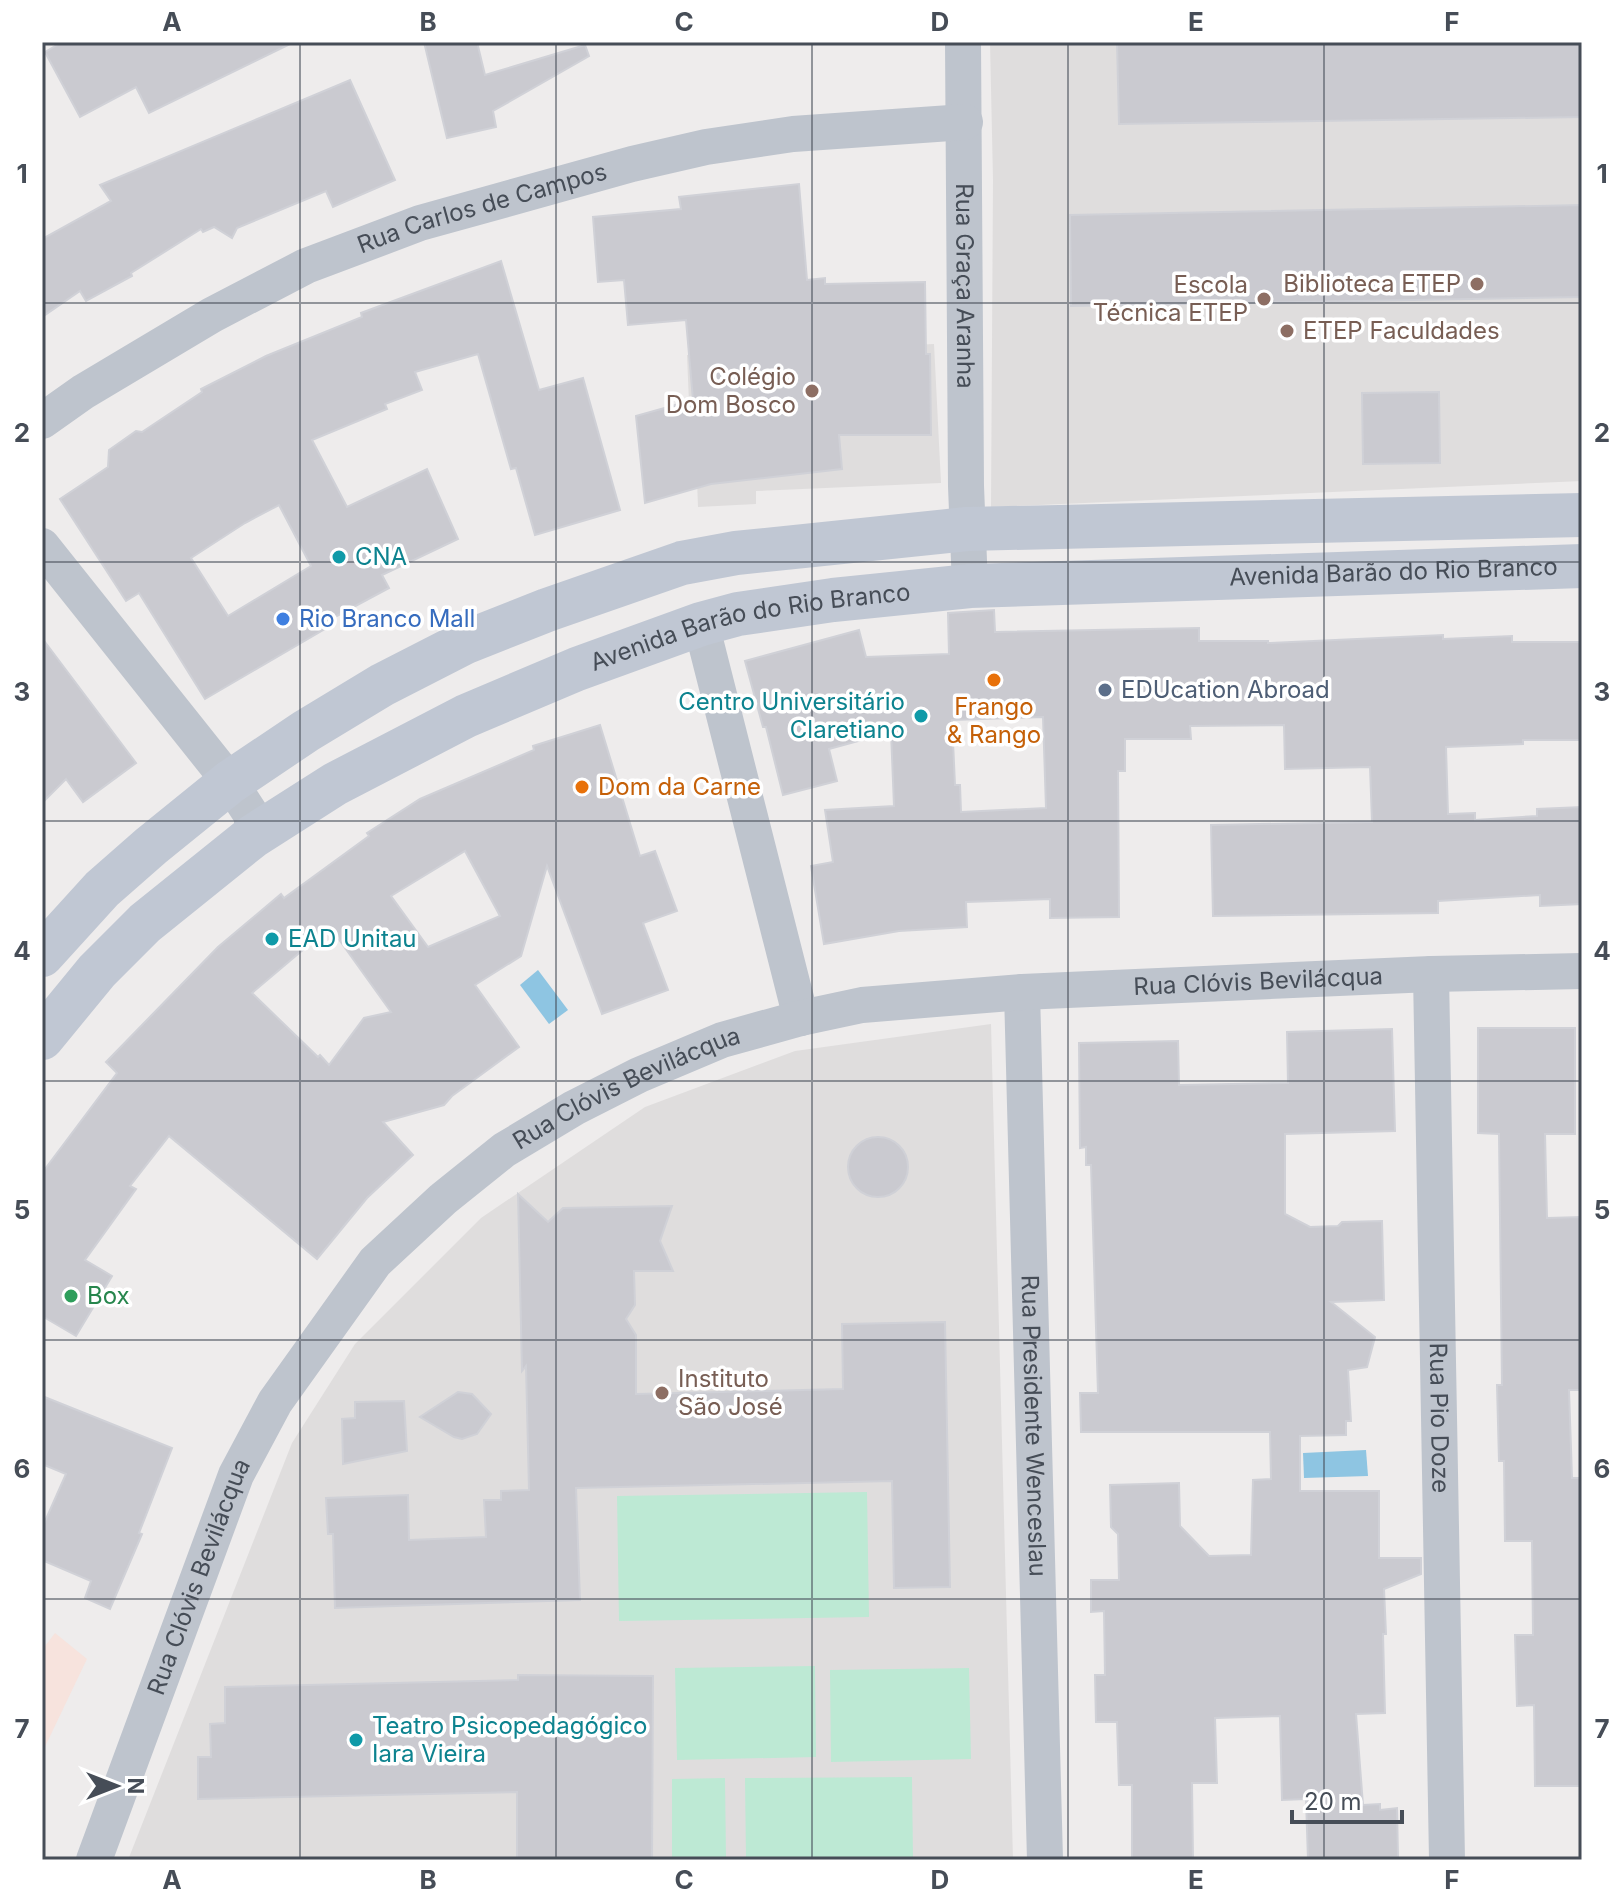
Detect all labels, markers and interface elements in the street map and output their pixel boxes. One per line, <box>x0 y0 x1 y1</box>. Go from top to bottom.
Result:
text: A <box>162 6 182 37</box>
text: B <box>419 6 437 37</box>
text: C <box>674 6 694 37</box>
text: D <box>931 6 949 37</box>
text: E <box>1188 6 1204 37</box>
text: F <box>1444 6 1460 37</box>
street label: Rua Carlos de Campos <box>353 157 610 259</box>
text: 1 <box>16 158 28 189</box>
text: 1 <box>1596 158 1608 189</box>
street label: Rua Graça Aranha <box>950 183 980 389</box>
place label: Biblioteca ETEP <box>1283 269 1461 298</box>
place label: Escola Técnica ETEP <box>1093 270 1248 327</box>
marker: Biblioteca ETEP <box>1468 275 1486 293</box>
marker: Escola Técnica ETEP <box>1255 290 1273 308</box>
place label: ETEP Faculdades <box>1303 316 1500 345</box>
marker: ETEP Faculdades <box>1278 322 1296 340</box>
place label: Colégio Dom Bosco <box>666 362 796 419</box>
marker: Colégio Dom Bosco <box>803 382 821 400</box>
text: 2 <box>14 417 30 448</box>
text: 2 <box>1594 417 1610 448</box>
place label: CNA <box>355 542 407 571</box>
marker: CNA <box>330 548 348 566</box>
street label: Avenida Barão do Rio Branco <box>1229 552 1558 592</box>
street label: Avenida Barão do Rio Branco <box>586 577 912 677</box>
place label: Rio Branco Mall <box>299 604 475 633</box>
marker: Rio Branco Mall <box>274 610 292 628</box>
marker: Frango & Rango <box>985 671 1003 689</box>
place label: EDUcation Abroad <box>1121 675 1330 704</box>
text: 3 <box>14 676 30 707</box>
text: 3 <box>1594 676 1610 707</box>
marker: EDUcation Abroad <box>1096 681 1114 699</box>
place label: Centro Universitário Claretiano <box>678 687 905 744</box>
place label: Frango & Rango <box>947 692 1041 749</box>
marker: Centro Universitário Claretiano <box>912 707 930 725</box>
place label: Dom da Carne <box>598 772 761 801</box>
marker: Dom da Carne <box>573 778 591 796</box>
place label: EAD Unitau <box>288 924 417 953</box>
marker: EAD Unitau <box>263 930 281 948</box>
text: 4 <box>13 935 31 966</box>
text: 4 <box>1593 935 1611 966</box>
street label: Rua Clóvis Bevilácqua <box>1133 961 1384 1001</box>
street label: Rua Clóvis Bevilácqua <box>507 1021 743 1155</box>
text: 5 <box>14 1194 30 1225</box>
text: 5 <box>1594 1194 1610 1225</box>
street label: Rua Presidente Wenceslau <box>1015 1274 1052 1577</box>
place label: Box <box>87 1281 130 1310</box>
marker: Box <box>62 1287 80 1305</box>
street label: Rua Pio Doze <box>1424 1342 1455 1493</box>
place label: Instituto São José <box>678 1364 783 1421</box>
marker: Instituto São José <box>653 1384 671 1402</box>
text: 6 <box>14 1453 30 1484</box>
street label: Rua Clóvis Bevilácqua <box>141 1453 256 1699</box>
text: 6 <box>1594 1453 1610 1484</box>
place label: Teatro Psicopedagógico Iara Vieira <box>372 1711 647 1768</box>
text: 7 <box>14 1713 30 1744</box>
text: 7 <box>1594 1713 1610 1744</box>
marker: Teatro Psicopedagógico Iara Vieira <box>347 1731 365 1749</box>
north arrow <box>76 1746 156 1826</box>
scale bar <box>1292 1774 1402 1824</box>
text: N <box>123 1778 149 1794</box>
text: 20 m <box>1304 1787 1362 1816</box>
text: A <box>162 1864 182 1895</box>
text: B <box>419 1864 437 1895</box>
text: C <box>674 1864 694 1895</box>
text: D <box>931 1864 949 1895</box>
text: E <box>1188 1864 1204 1895</box>
text: F <box>1444 1864 1460 1895</box>

